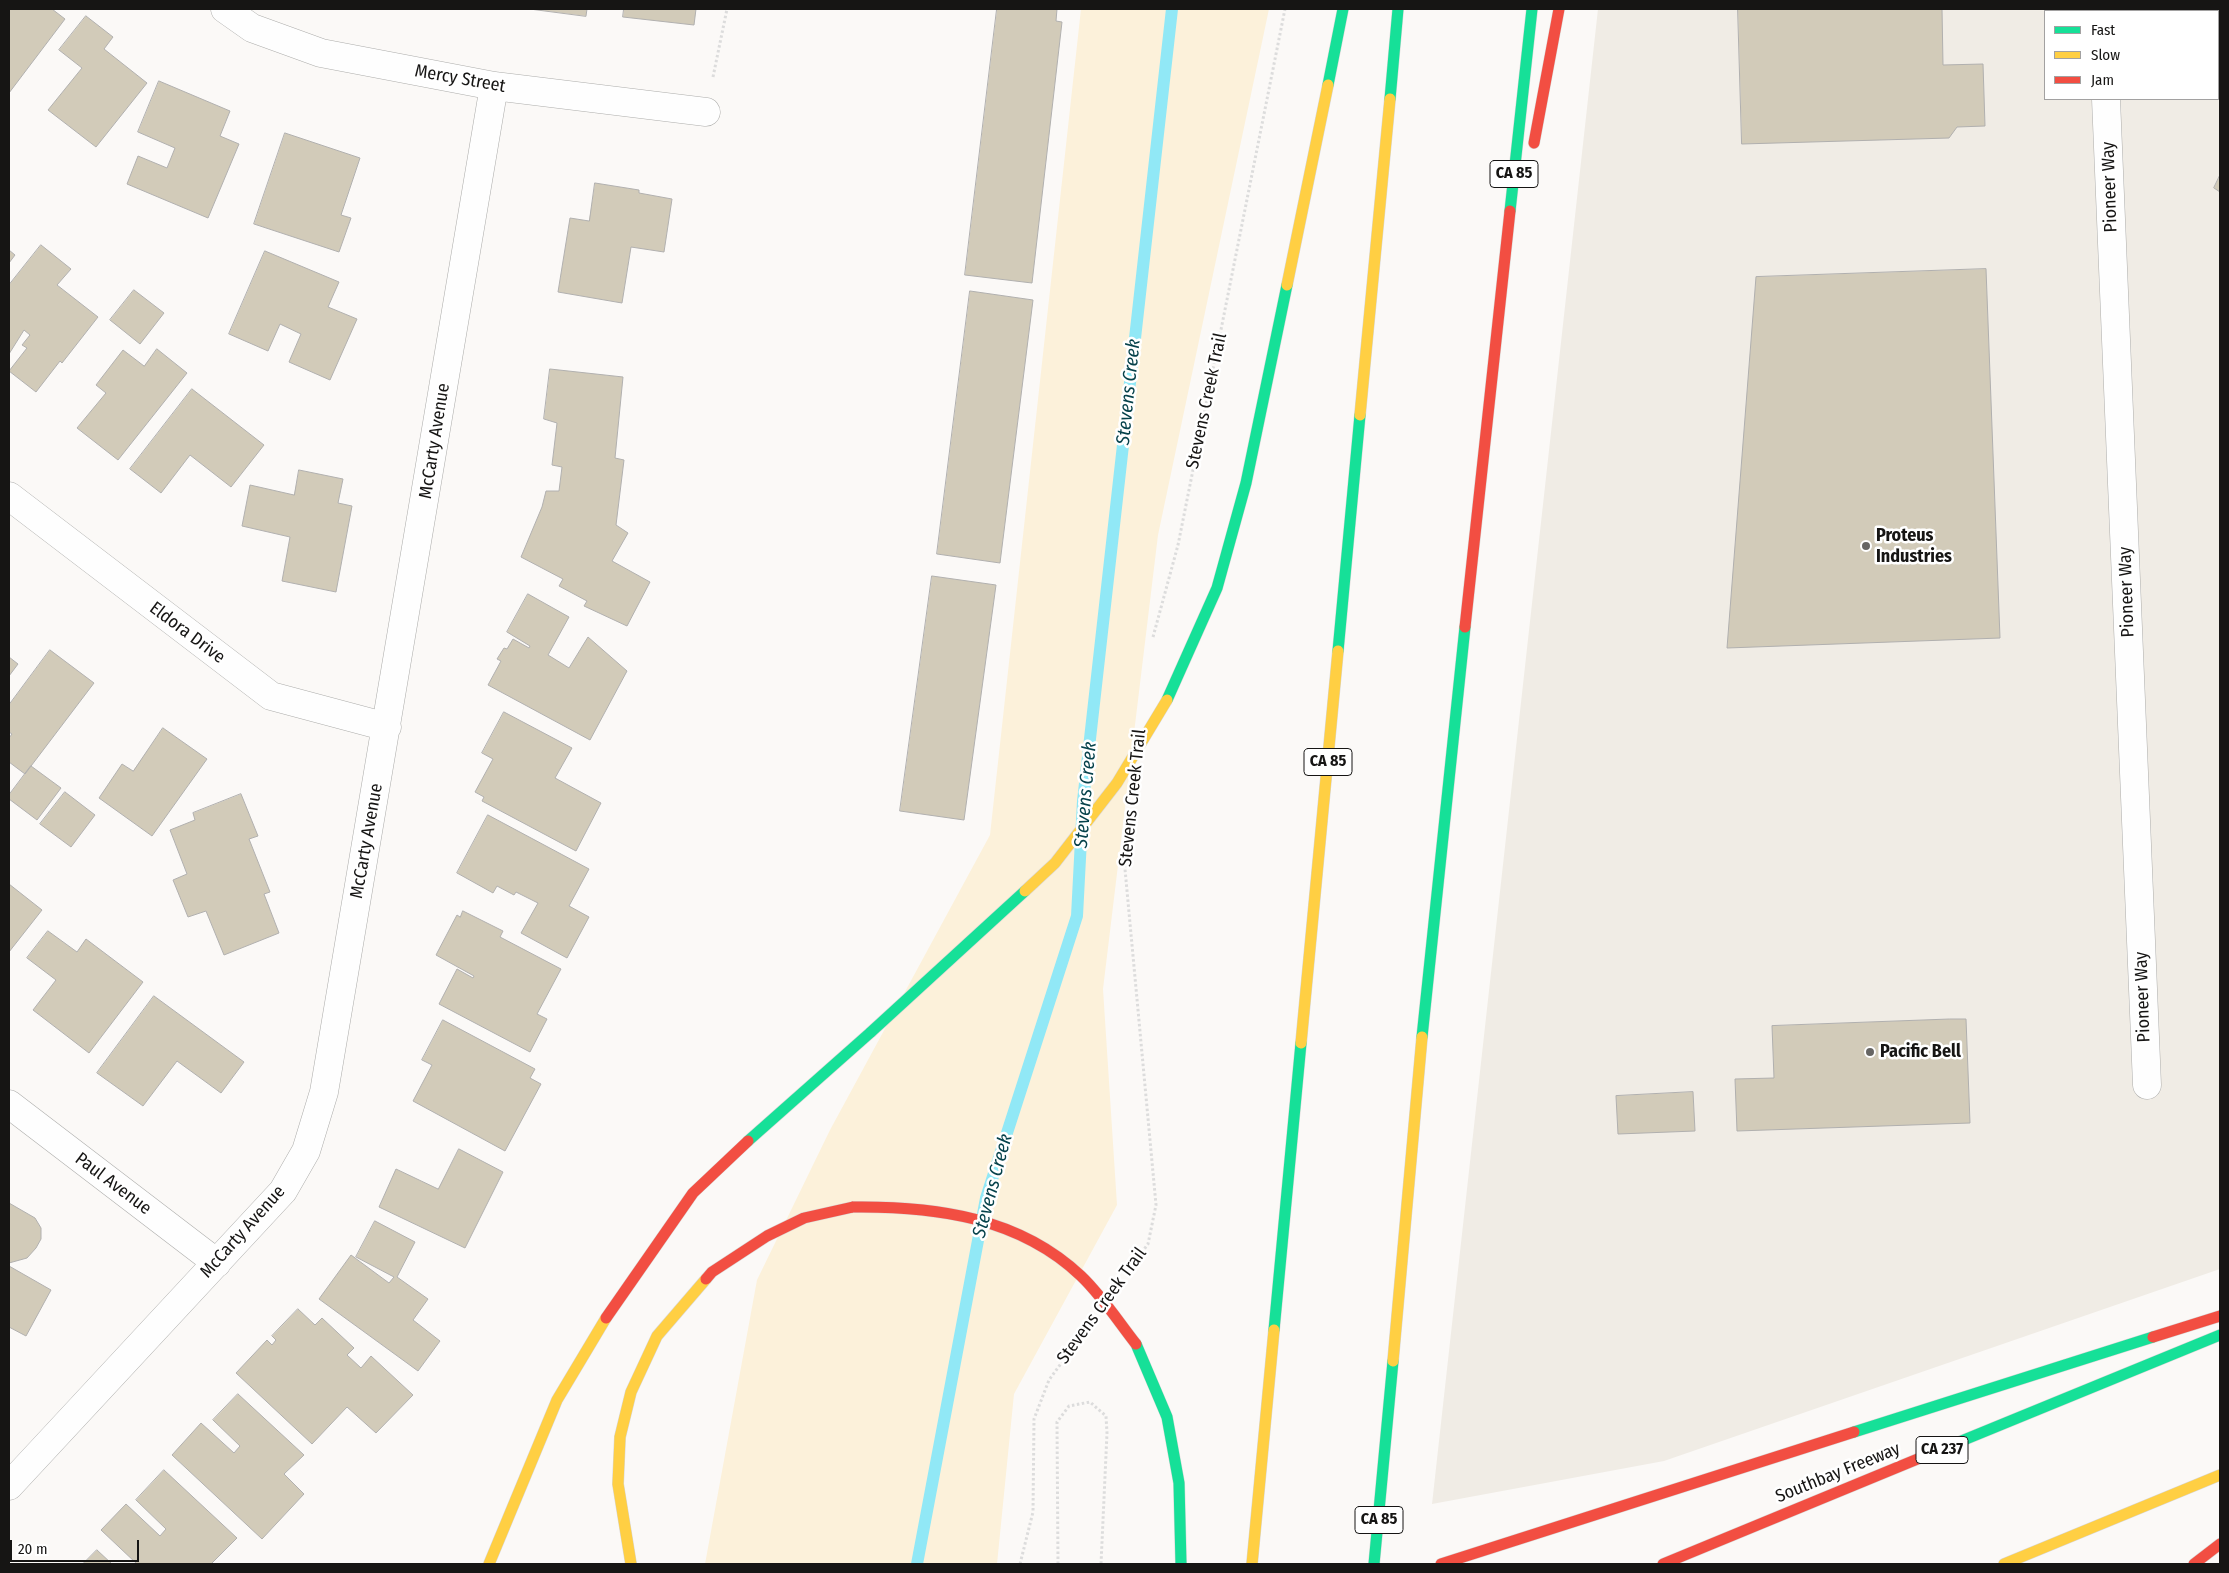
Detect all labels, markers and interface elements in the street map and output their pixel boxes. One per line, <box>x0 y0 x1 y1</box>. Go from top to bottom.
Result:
legend <box>2044 10 2219 100</box>
text: Fast <box>2091 21 2115 39</box>
text: Slow <box>2091 46 2120 64</box>
street label: Mercy Street <box>413 60 507 98</box>
text: Jam <box>2091 71 2114 89</box>
street label: Pioneer Way <box>2098 141 2122 233</box>
road number: CA 85 <box>1490 160 1538 188</box>
street label: Stevens Creek Trail <box>1182 331 1232 471</box>
water label: Stevens Creek <box>1112 338 1146 446</box>
street label: McCarty Avenue <box>415 382 455 500</box>
place label: Proteus Industries <box>1876 525 1952 568</box>
marker: Proteus Industries <box>1860 540 1872 552</box>
street label: Pioneer Way <box>2115 546 2139 638</box>
street label: Eldora Drive <box>145 598 229 668</box>
street label: Stevens Creek Trail <box>1115 728 1151 868</box>
water label: Stevens Creek <box>1070 741 1102 849</box>
road number: CA 85 <box>1304 749 1352 776</box>
street label: McCarty Avenue <box>346 782 388 900</box>
street label: Pioneer Way <box>2131 951 2155 1043</box>
place label: Pacific Bell <box>1880 1041 1961 1063</box>
marker: Pacific Bell <box>1864 1046 1876 1058</box>
water label: Stevens Creek <box>968 1132 1018 1240</box>
street label: Paul Avenue <box>71 1148 155 1220</box>
street label: McCarty Avenue <box>196 1181 290 1283</box>
street label: Stevens Creek Trail <box>1053 1244 1151 1368</box>
road number: CA 237 <box>1916 1436 1968 1464</box>
street label: Southbay Freeway <box>1773 1438 1903 1508</box>
road number: CA 85 <box>1355 1506 1403 1534</box>
scale bar <box>12 1530 141 1562</box>
text: 20 m <box>18 1540 48 1558</box>

